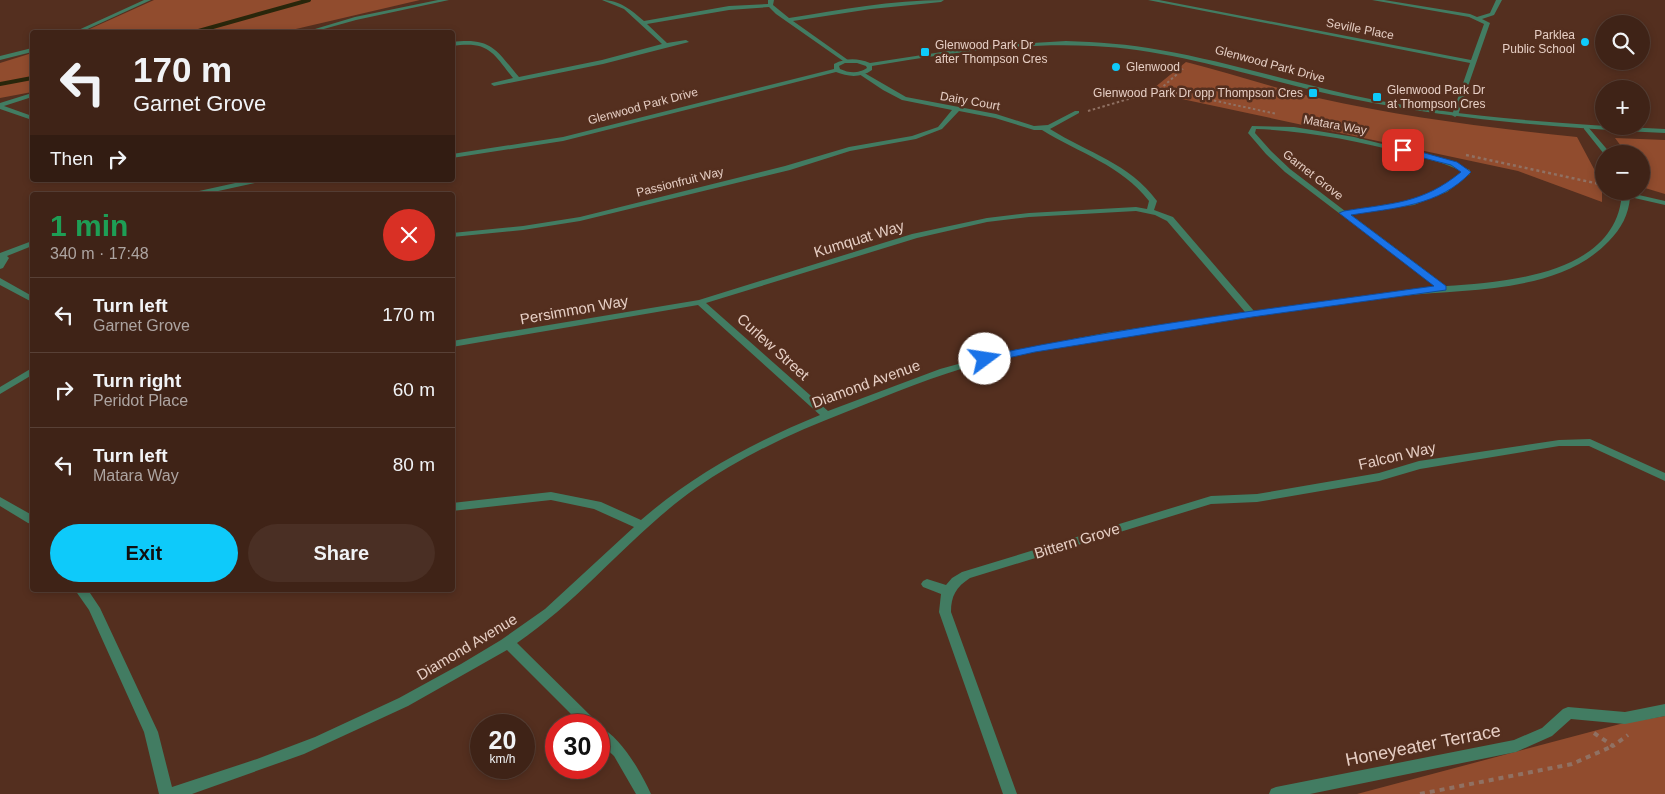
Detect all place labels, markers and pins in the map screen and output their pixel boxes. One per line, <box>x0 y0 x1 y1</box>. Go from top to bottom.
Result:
place label: Parklea Public School <box>1502 28 1575 56</box>
marker: Parklea Public School <box>1579 36 1591 48</box>
place label: Glenwood Park Dr after Thompson Cres <box>935 38 1048 66</box>
marker: Glenwood Park Dr after Thompson Cres <box>919 46 931 58</box>
place label: Glenwood <box>1126 60 1180 74</box>
marker: Glenwood <box>1110 61 1122 73</box>
place label: Glenwood Park Dr at Thompson Cres <box>1387 83 1486 111</box>
place label: Glenwood Park Dr opp Thompson Cres <box>1093 86 1303 100</box>
marker: Glenwood Park Dr opp Thompson Cres <box>1307 87 1319 99</box>
marker: Glenwood Park Dr at Thompson Cres <box>1371 91 1383 103</box>
pin <box>1382 129 1424 171</box>

